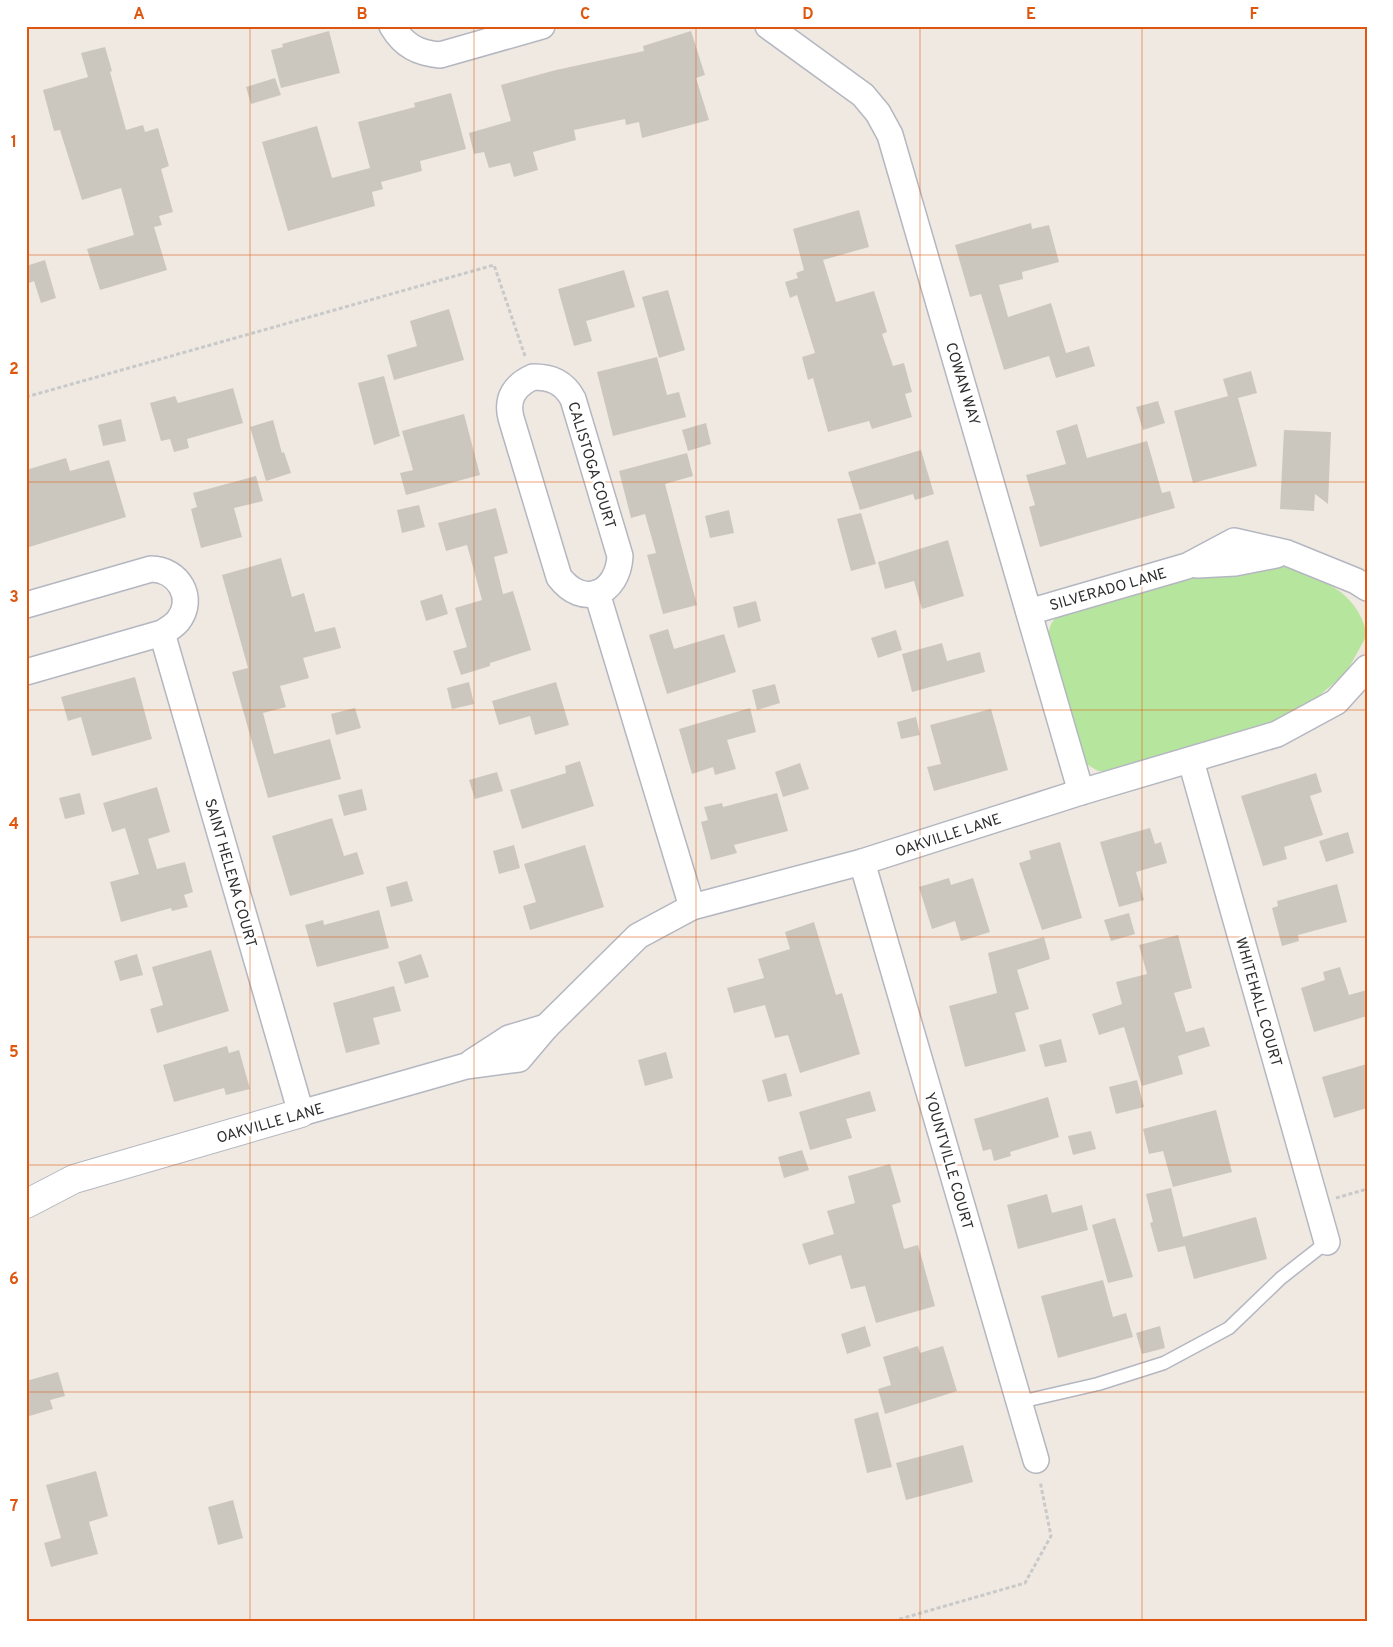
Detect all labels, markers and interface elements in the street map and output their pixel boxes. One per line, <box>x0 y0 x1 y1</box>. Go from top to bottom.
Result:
text: A <box>133 5 145 25</box>
text: B <box>356 5 368 25</box>
text: C <box>580 5 590 25</box>
text: D <box>802 5 814 25</box>
text: E <box>1026 5 1036 25</box>
text: F <box>1249 5 1259 25</box>
text: 1 <box>11 133 17 153</box>
street label: COWAN WAY <box>940 341 983 429</box>
text: 2 <box>9 360 19 380</box>
street label: CALISTOGA COURT <box>562 400 619 531</box>
street label: SILVERADO LANE <box>1048 565 1169 616</box>
text: 3 <box>9 588 19 608</box>
street label: SAINT HELENA COURT <box>199 797 260 950</box>
street label: OAKVILLE LANE <box>893 810 1004 863</box>
text: 4 <box>9 815 19 835</box>
street label: WHITEHALL COURT <box>1230 935 1285 1069</box>
text: 5 <box>9 1043 19 1063</box>
street label: YOUNTVILLE COURT <box>919 1090 976 1232</box>
street label: OAKVILLE LANE <box>215 1100 326 1149</box>
text: 6 <box>9 1270 19 1290</box>
text: 7 <box>10 1497 18 1517</box>

